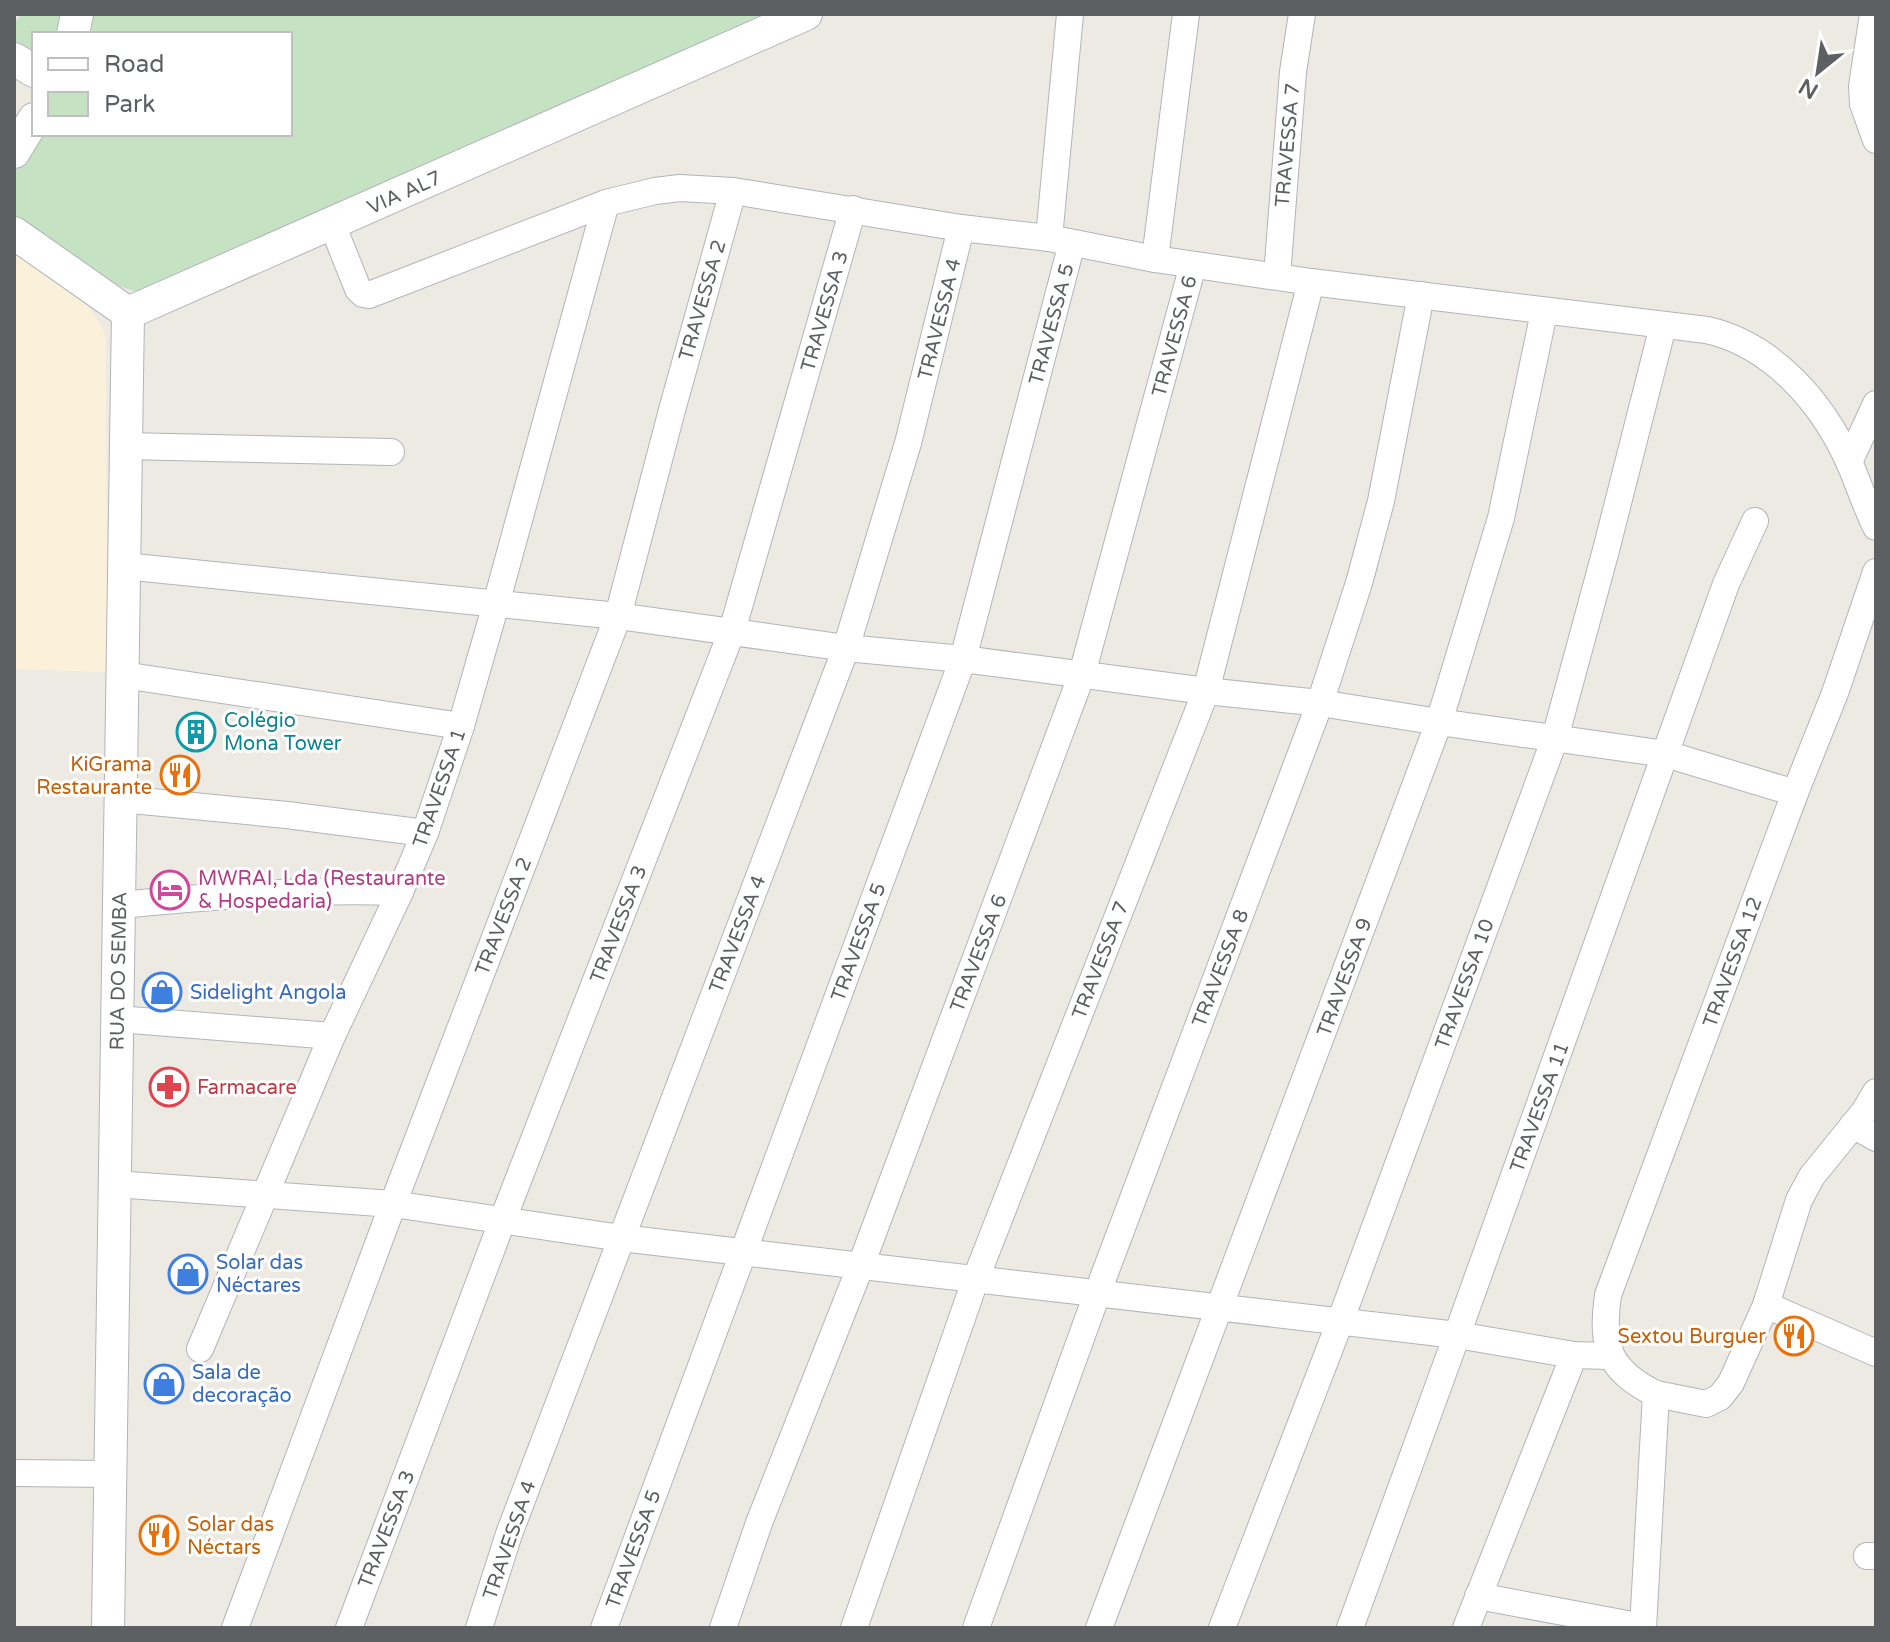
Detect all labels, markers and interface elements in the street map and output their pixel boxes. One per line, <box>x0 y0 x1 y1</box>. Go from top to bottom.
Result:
legend <box>32 32 292 136</box>
north arrow <box>1778 32 1858 112</box>
text: Road <box>104 50 164 79</box>
text: N <box>1794 73 1823 104</box>
street label: TRAVESSA 7 <box>1271 82 1305 208</box>
text: Park <box>104 90 155 119</box>
street label: VIA AL7 <box>364 166 445 220</box>
street label: TRAVESSA 2 <box>674 237 732 363</box>
street label: TRAVESSA 3 <box>796 248 854 374</box>
street label: TRAVESSA 4 <box>913 256 967 383</box>
street label: TRAVESSA 5 <box>1024 261 1080 387</box>
street label: TRAVESSA 6 <box>1147 273 1203 399</box>
place label: Colégio Mona Tower <box>224 709 342 756</box>
building icon: Colégio Mona Tower <box>175 711 217 753</box>
street label: TRAVESSA 1 <box>408 726 472 851</box>
place label: KiGrama Restaurante <box>36 753 152 800</box>
restaurant icon: KiGrama Restaurante <box>159 754 201 796</box>
street label: TRAVESSA 2 <box>470 854 537 979</box>
street label: TRAVESSA 3 <box>585 862 652 987</box>
place label: MWRAI, Lda (Restaurante & Hospedaria) <box>198 867 446 914</box>
hotel icon: MWRAI, Lda (Restaurante & Hospedaria) <box>149 869 191 911</box>
street label: TRAVESSA 4 <box>704 872 771 997</box>
street label: TRAVESSA 5 <box>826 880 891 1005</box>
street label: RUA DO SEMBA <box>106 891 132 1051</box>
street label: TRAVESSA 6 <box>945 891 1012 1016</box>
street label: TRAVESSA 12 <box>1698 894 1768 1031</box>
street label: TRAVESSA 7 <box>1067 898 1134 1023</box>
street label: TRAVESSA 8 <box>1187 906 1254 1031</box>
street label: TRAVESSA 9 <box>1312 915 1377 1040</box>
street label: TRAVESSA 10 <box>1430 916 1500 1053</box>
shop icon: Sidelight Angola <box>141 971 183 1013</box>
place label: Sidelight Angola <box>190 981 346 1005</box>
street label: TRAVESSA 11 <box>1505 1039 1575 1176</box>
pharmacy icon: Farmacare <box>148 1066 190 1108</box>
place label: Farmacare <box>197 1076 297 1100</box>
place label: Solar das Néctares <box>216 1251 303 1298</box>
shop icon: Solar das Néctares <box>167 1253 209 1295</box>
restaurant icon: Sextou Burguer <box>1773 1315 1815 1357</box>
place label: Sextou Burguer <box>1618 1325 1766 1349</box>
place label: Sala de decoração <box>192 1361 292 1408</box>
shop icon: Sala de decoração <box>143 1363 185 1405</box>
street label: TRAVESSA 3 <box>353 1467 420 1592</box>
street label: TRAVESSA 4 <box>478 1478 542 1603</box>
street label: TRAVESSA 5 <box>601 1487 666 1612</box>
place label: Solar das Néctars <box>187 1513 274 1560</box>
restaurant icon: Solar das Néctars <box>138 1514 180 1556</box>

